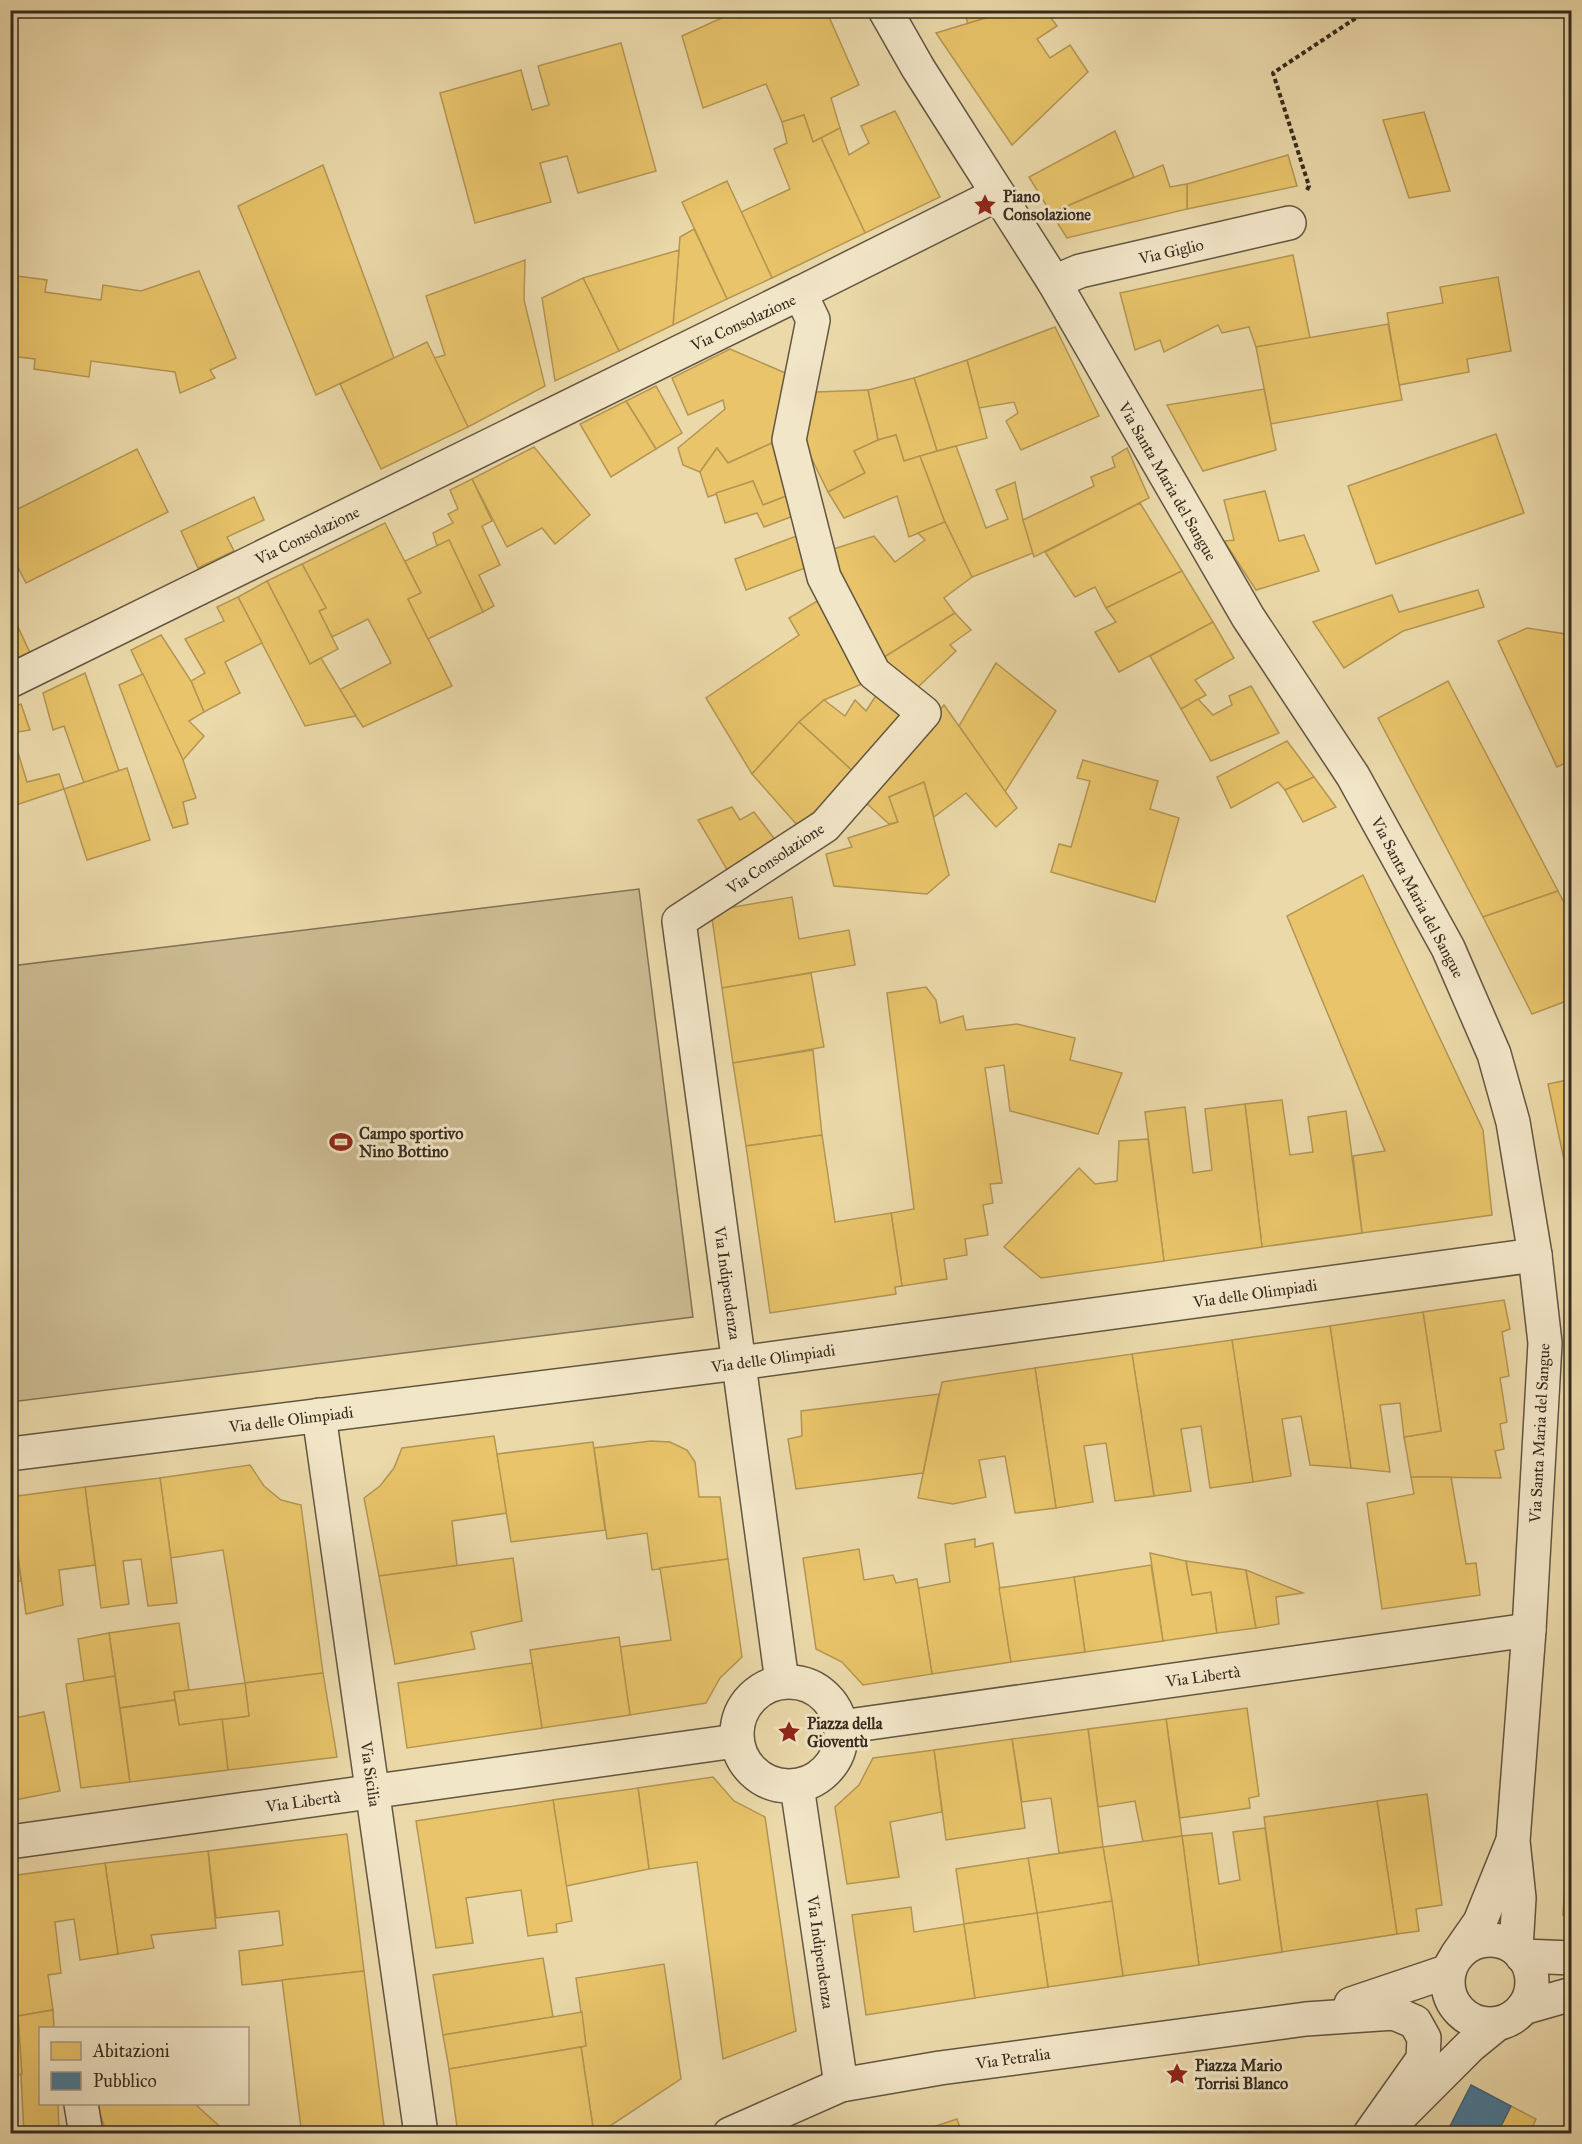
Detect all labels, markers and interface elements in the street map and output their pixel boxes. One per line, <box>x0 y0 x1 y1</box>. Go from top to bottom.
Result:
place label: Piano Consolazione <box>1003 187 1091 224</box>
place icon: Piano Consolazione <box>972 192 998 218</box>
street label: Via Giglio <box>1136 235 1206 269</box>
street label: Via Consolazione <box>687 290 799 356</box>
street label: Via Santa Maria del Sangue <box>1113 398 1221 565</box>
street label: Via Consolazione <box>251 502 363 569</box>
street label: Via Santa Maria del Sangue <box>1366 812 1468 982</box>
street label: Via Consolazione <box>722 819 828 899</box>
place label: Campo sportivo Nino Bottino <box>359 1124 463 1161</box>
sports icon: Campo sportivo Nino Bottino <box>328 1129 354 1155</box>
street label: Via Indipendenza <box>710 1224 745 1341</box>
street label: Via delle Olimpiadi <box>1191 1275 1319 1312</box>
street label: Via delle Olimpiadi <box>709 1340 837 1377</box>
street label: Via Santa Maria del Sangue <box>1525 1342 1555 1524</box>
street label: Via delle Olimpiadi <box>227 1402 355 1437</box>
street label: Via Libertà <box>1164 1662 1242 1691</box>
place label: Piazza della Gioventù <box>807 1714 884 1751</box>
place icon: Piazza della Gioventù <box>776 1719 802 1745</box>
street label: Via Sicilia <box>356 1739 385 1808</box>
street label: Via Libertà <box>264 1787 342 1816</box>
street label: Via Indipendenza <box>803 1893 838 2010</box>
legend <box>39 2027 249 2105</box>
text: Abitazioni <box>92 2040 170 2062</box>
street label: Via Petralia <box>974 2044 1052 2073</box>
place label: Piazza Mario Torrisi Blanco <box>1194 2056 1288 2093</box>
place icon: Piazza Mario Torrisi Blanco <box>1164 2061 1190 2087</box>
text: Pubblico <box>93 2070 157 2092</box>

